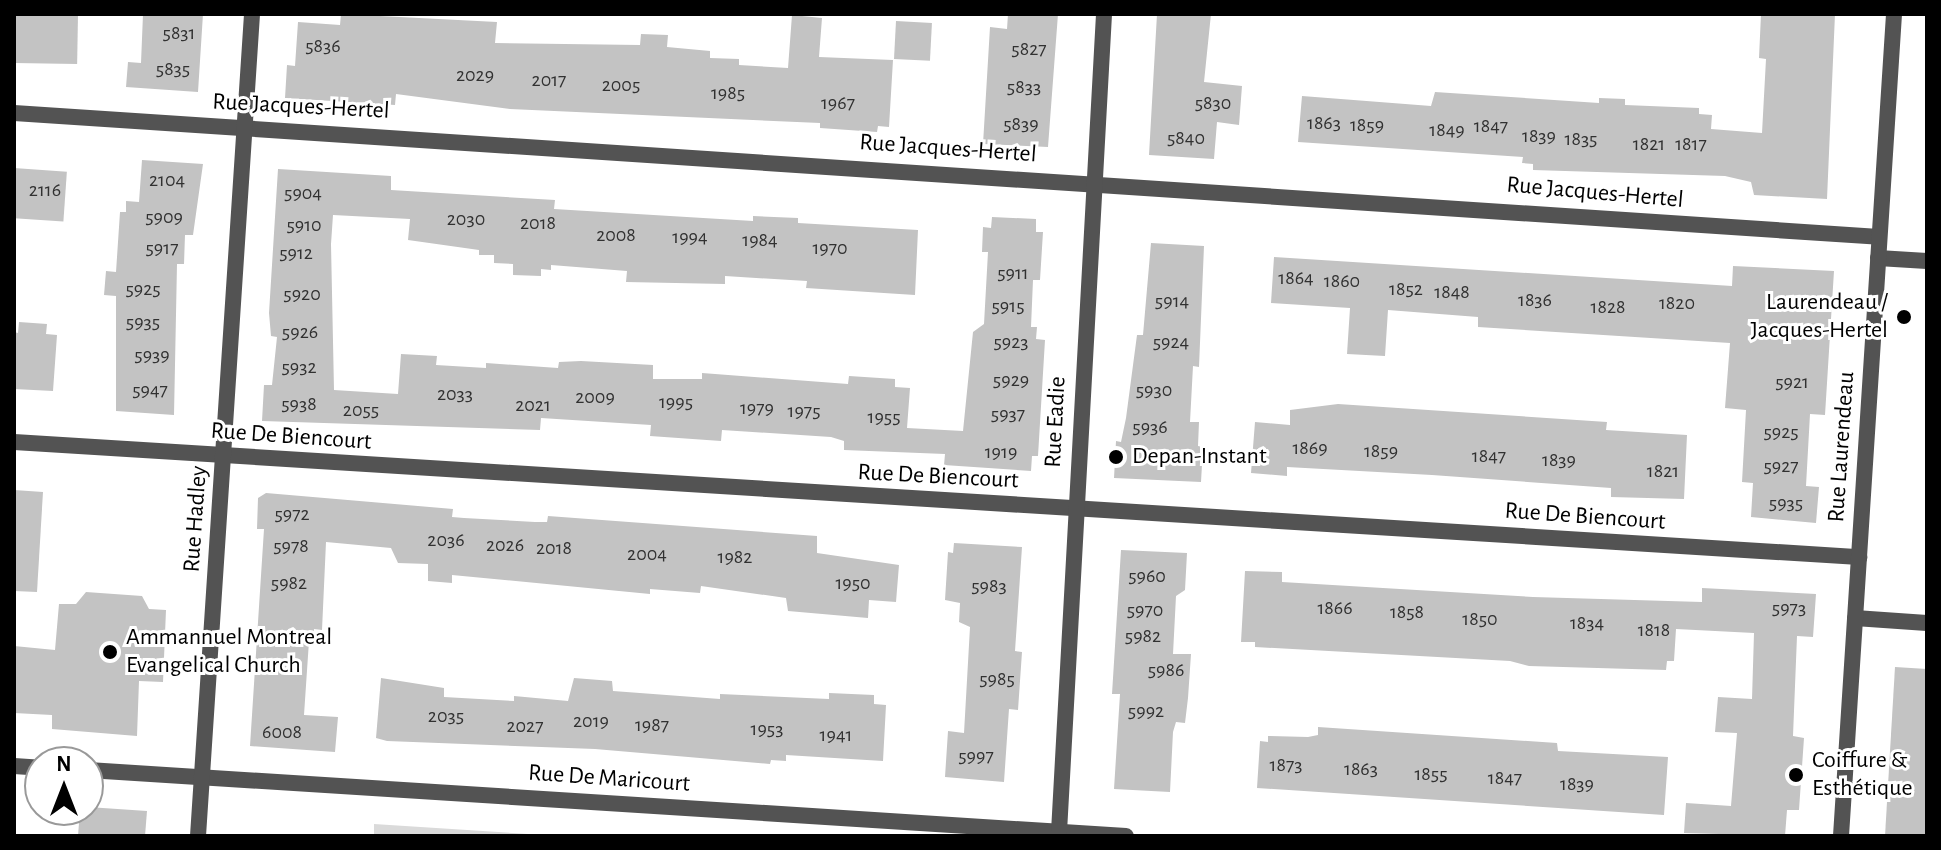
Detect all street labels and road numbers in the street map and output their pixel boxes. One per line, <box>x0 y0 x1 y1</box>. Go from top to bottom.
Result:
street label: Rue Jacques-Hertel <box>212 88 390 126</box>
street label: Rue Jacques-Hertel <box>858 128 1038 170</box>
street label: Rue Jacques-Hertel <box>1505 171 1685 215</box>
street label: Rue Laurendeau <box>1822 371 1862 523</box>
street label: Rue Eadie <box>1039 376 1073 468</box>
street label: Rue De Biencourt <box>210 417 372 457</box>
street label: Rue De Biencourt <box>857 458 1019 496</box>
street label: Rue Hadley <box>178 465 214 573</box>
street label: Rue De Biencourt <box>1504 497 1666 537</box>
street label: Rue De Maricourt <box>527 759 691 799</box>

